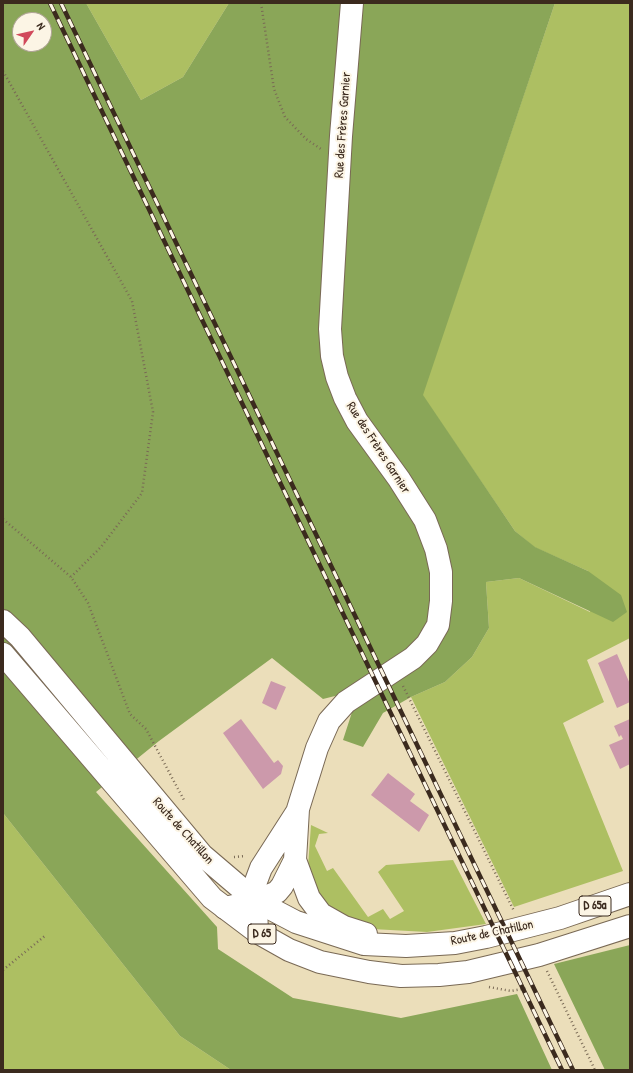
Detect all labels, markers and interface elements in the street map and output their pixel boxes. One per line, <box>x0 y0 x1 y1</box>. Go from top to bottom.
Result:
north arrow <box>12 12 52 52</box>
text: N <box>34 19 49 32</box>
street label: Rue des Frères Garnier <box>332 72 354 178</box>
street label: Rue des Frères Garnier <box>343 399 413 497</box>
street label: Route de Chatillon <box>149 795 217 867</box>
road number: D 65a <box>579 896 611 916</box>
street label: Route de Chatillon <box>449 917 535 949</box>
road number: D 65 <box>248 924 276 944</box>

